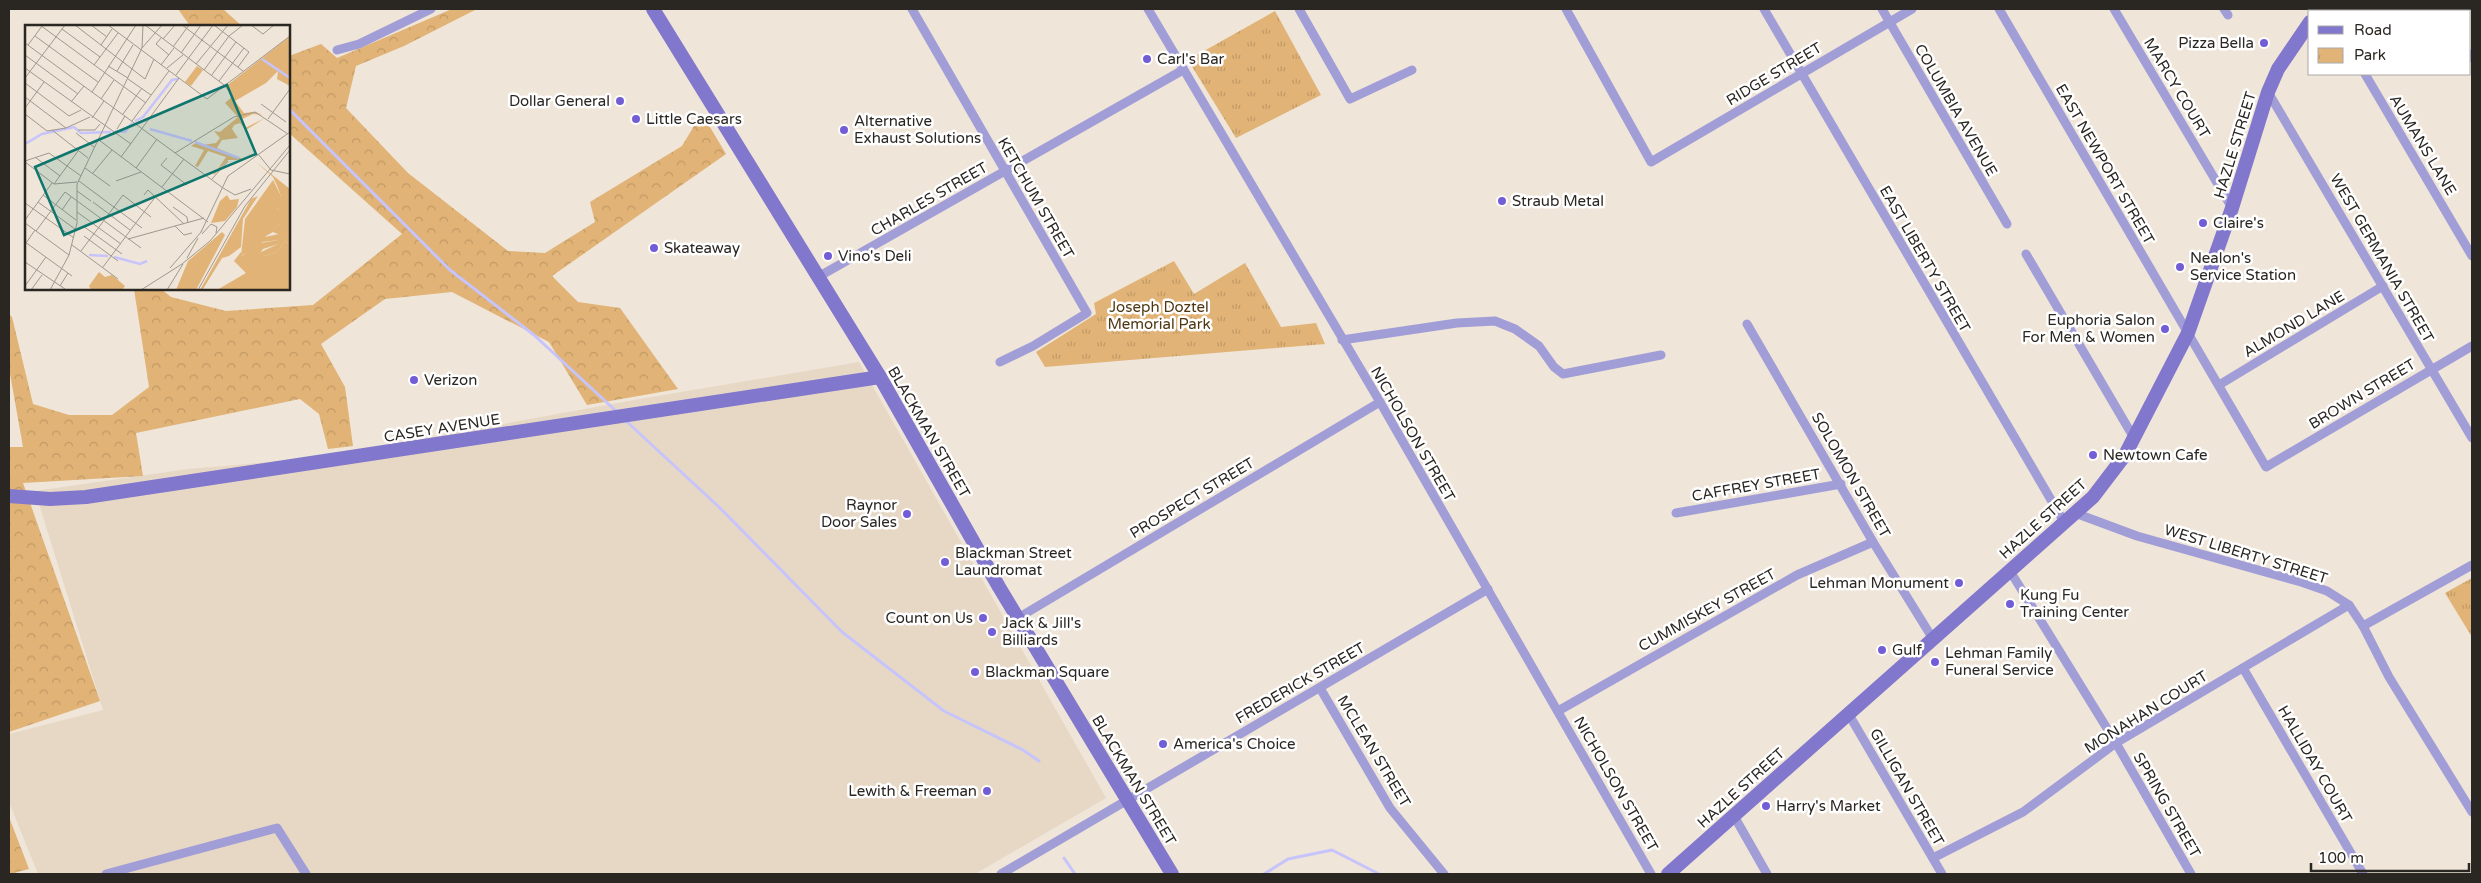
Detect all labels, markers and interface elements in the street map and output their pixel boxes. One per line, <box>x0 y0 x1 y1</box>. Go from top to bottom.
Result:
legend <box>2308 10 2471 75</box>
text: Road <box>2354 21 2392 39</box>
inset map <box>25 25 290 290</box>
place label: Pizza Bella <box>2178 34 2254 52</box>
street label: MARCY COURT <box>2140 35 2214 141</box>
marker: Pizza Bella <box>2258 37 2270 49</box>
street label: RIDGE STREET <box>1723 39 1825 109</box>
street label: COLUMBIA AVENUE <box>1911 41 2001 179</box>
text: Park <box>2354 46 2386 64</box>
place label: Carl's Bar <box>1157 50 1225 68</box>
marker: Carl's Bar <box>1141 53 1153 65</box>
street label: EAST NEWPORT STREET <box>2052 81 2158 247</box>
street label: HAZLE STREET <box>2210 89 2260 201</box>
street label: AUMANS LANE <box>2386 91 2460 199</box>
place label: Dollar General <box>509 92 610 110</box>
marker: Dollar General <box>614 95 626 107</box>
place label: Little Caesars <box>646 110 742 128</box>
place label: Alternative Exhaust Solutions <box>854 112 981 147</box>
marker: Little Caesars <box>630 113 642 125</box>
marker: Alternative Exhaust Solutions <box>838 124 850 136</box>
street label: KETCHUM STREET <box>994 134 1078 262</box>
street label: CHARLES STREET <box>867 158 991 240</box>
street label: WEST GERMANIA STREET <box>2326 170 2438 346</box>
street label: EAST LIBERTY STREET <box>1876 183 1974 335</box>
place label: Straub Metal <box>1512 192 1604 210</box>
marker: Straub Metal <box>1496 195 1508 207</box>
place label: Claire's <box>2213 214 2264 232</box>
marker: Claire's <box>2197 217 2209 229</box>
place label: Skateaway <box>664 239 740 257</box>
marker: Skateaway <box>648 242 660 254</box>
place label: Vino's Deli <box>838 247 911 265</box>
place label: Nealon's Service Station <box>2190 249 2296 284</box>
marker: Vino's Deli <box>822 250 834 262</box>
marker: Nealon's Service Station <box>2174 261 2186 273</box>
street label: ALMOND LANE <box>2240 287 2348 361</box>
park label: Joseph Doztel Memorial Park <box>1107 298 1211 333</box>
place label: Euphoria Salon For Men & Women <box>2022 311 2155 346</box>
marker: Euphoria Salon For Men & Women <box>2159 323 2171 335</box>
street label: BROWN STREET <box>2305 355 2419 433</box>
street label: BLACKMAN STREET <box>884 363 974 501</box>
street label: NICHOLSON STREET <box>1367 363 1459 505</box>
place label: Verizon <box>424 371 477 389</box>
marker: Verizon <box>408 374 420 386</box>
street label: SOLOMON STREET <box>1808 409 1894 541</box>
street label: CASEY AVENUE <box>383 410 501 446</box>
place label: Newtown Cafe <box>2103 446 2207 464</box>
marker: Newtown Cafe <box>2087 449 2099 461</box>
street label: PROSPECT STREET <box>1127 454 1257 542</box>
street label: CAFFREY STREET <box>1690 465 1822 505</box>
street label: HAZLE STREET <box>1996 475 2090 563</box>
place label: Raynor Door Sales <box>821 496 897 531</box>
marker: Raynor Door Sales <box>901 508 913 520</box>
street label: WEST LIBERTY STREET <box>2162 521 2330 587</box>
place label: Blackman Street Laundromat <box>955 544 1072 579</box>
marker: Blackman Street Laundromat <box>939 556 951 568</box>
street label: CUMMISKEY STREET <box>1635 565 1779 655</box>
place label: Lehman Monument <box>1809 574 1949 592</box>
marker: Lehman Monument <box>1953 577 1965 589</box>
place label: Kung Fu Training Center <box>2020 586 2129 621</box>
marker: Kung Fu Training Center <box>2004 598 2016 610</box>
place label: Count on Us <box>885 609 973 627</box>
marker: Count on Us <box>977 612 989 624</box>
place label: Jack & Jill's Billiards <box>1002 614 1081 649</box>
marker: Jack & Jill's Billiards <box>986 626 998 638</box>
street label: FREDERICK STREET <box>1232 639 1368 727</box>
place label: Gulf <box>1892 641 1922 659</box>
marker: Gulf <box>1876 644 1888 656</box>
place label: Lehman Family Funeral Service <box>1945 644 2054 679</box>
marker: Lehman Family Funeral Service <box>1929 656 1941 668</box>
place label: Blackman Square <box>985 663 1109 681</box>
marker: Blackman Square <box>969 666 981 678</box>
street label: MONAHAN COURT <box>2081 667 2211 757</box>
street label: MCLEAN STREET <box>1334 692 1414 810</box>
street label: HALLIDAY COURT <box>2274 702 2356 826</box>
street label: BLACKMAN STREET <box>1088 712 1180 848</box>
street label: NICHOLSON STREET <box>1570 713 1662 855</box>
street label: GILLIGAN STREET <box>1866 725 1948 849</box>
place label: America's Choice <box>1173 735 1296 753</box>
marker: America's Choice <box>1157 738 1169 750</box>
street label: HAZLE STREET <box>1694 744 1788 832</box>
street label: SPRING STREET <box>2130 749 2204 861</box>
place label: Lewith & Freeman <box>848 782 977 800</box>
marker: Lewith & Freeman <box>981 785 993 797</box>
place label: Harry's Market <box>1776 797 1881 815</box>
marker: Harry's Market <box>1760 800 1772 812</box>
scale bar <box>2311 840 2468 872</box>
text: 100 m <box>2318 849 2364 867</box>

